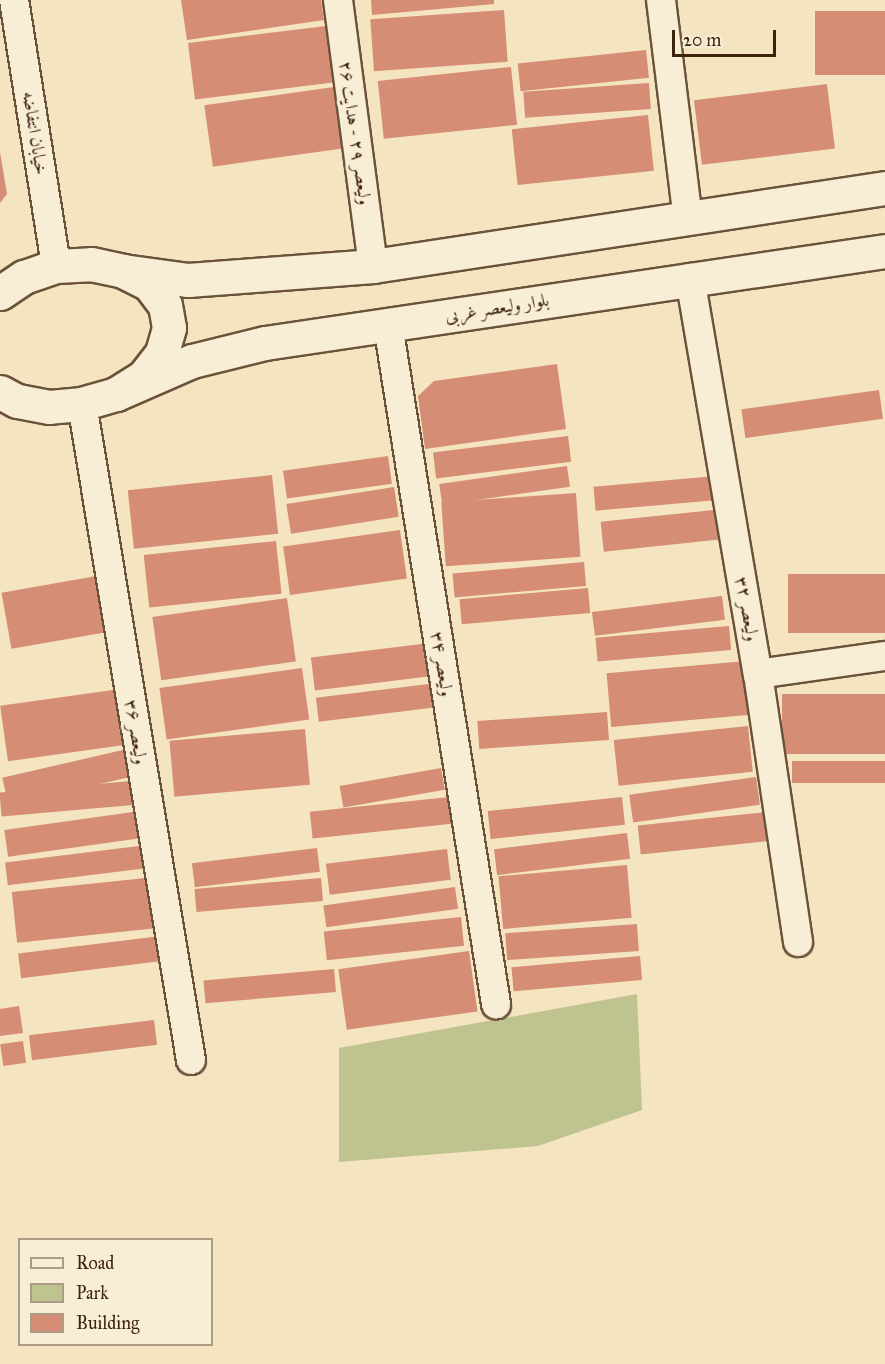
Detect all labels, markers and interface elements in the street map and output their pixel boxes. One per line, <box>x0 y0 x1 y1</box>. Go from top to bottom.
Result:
scale bar <box>675 18 778 56</box>
text: 20 m <box>683 29 721 51</box>
street label: ولیعصر ۲۹ - هدایت ۲۶ <box>334 60 376 206</box>
street label: خیابان انتفاضه <box>18 90 52 176</box>
street label: بلوار ولیعصر غربی <box>443 289 551 327</box>
street label: ولیعصر ۳۲ <box>731 575 763 643</box>
street label: ولیعصر ۳۴ <box>426 630 458 698</box>
street label: ولیعصر ۳۶ <box>120 698 152 766</box>
legend <box>18 1238 213 1346</box>
text: Road <box>76 1252 114 1274</box>
text: Park <box>76 1282 109 1304</box>
text: Building <box>76 1312 139 1334</box>

